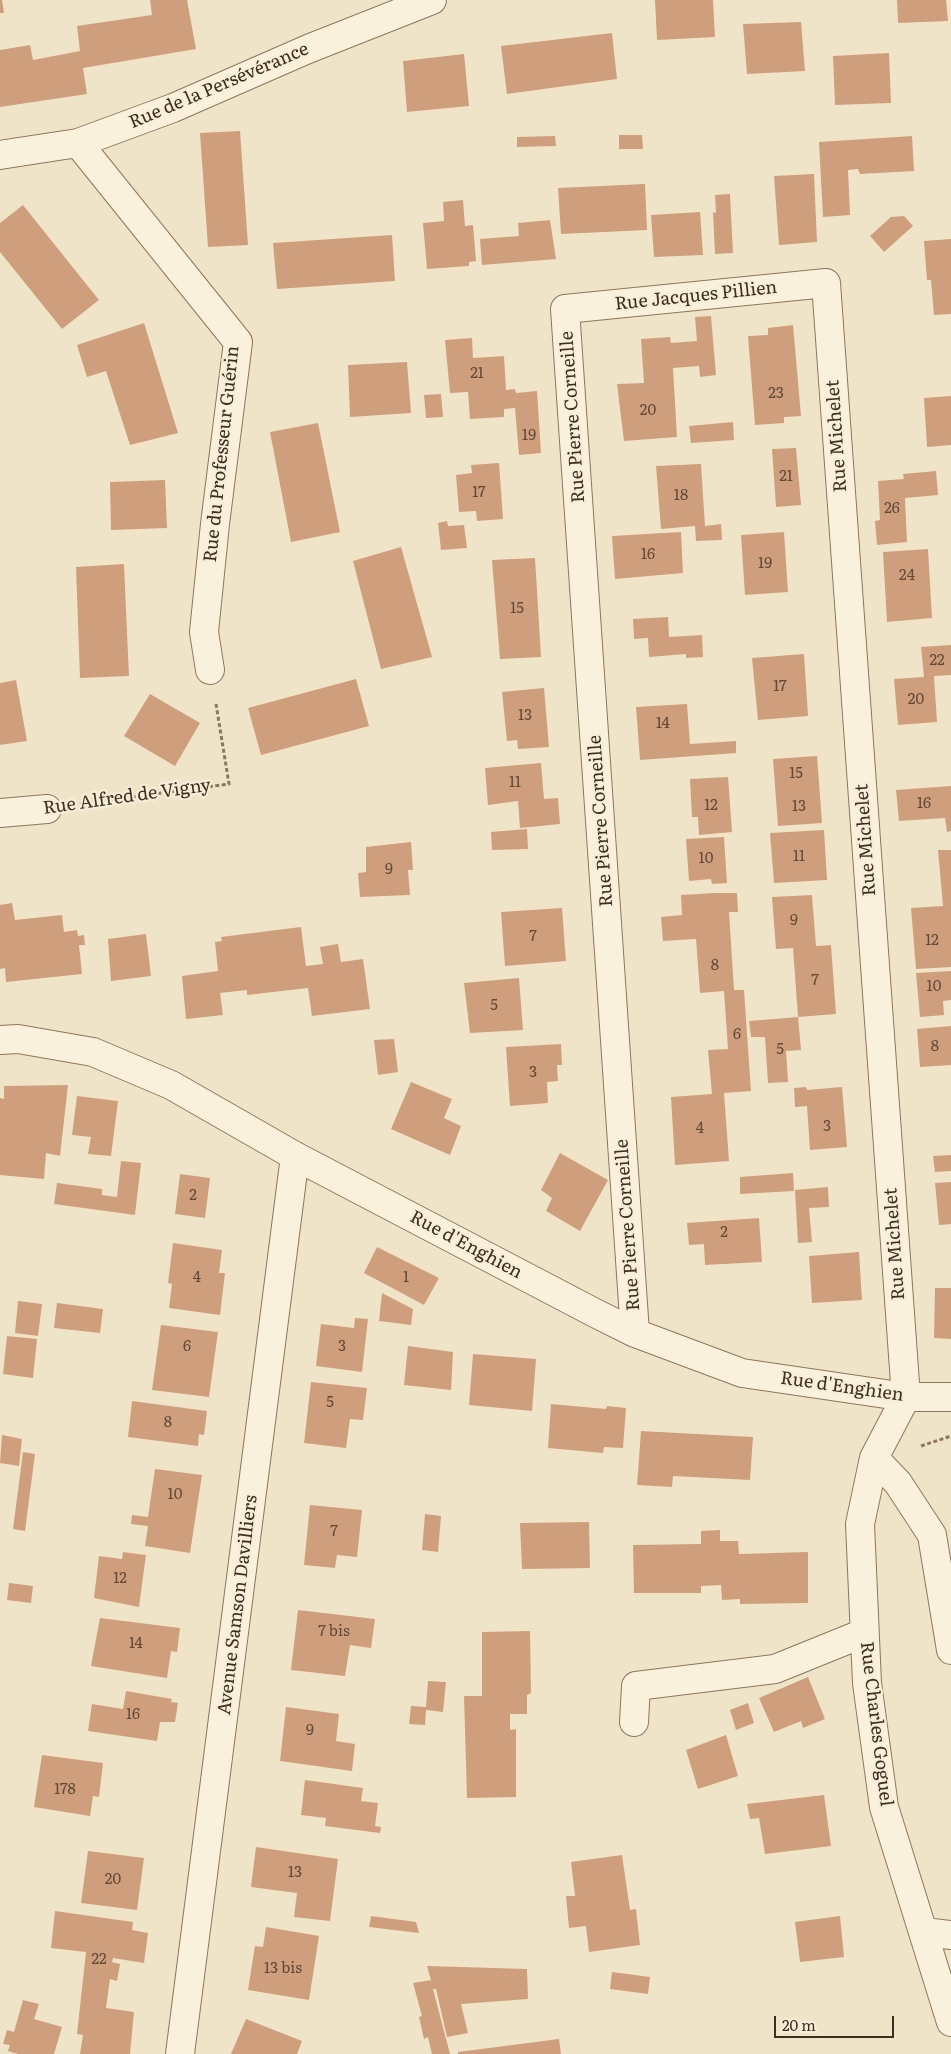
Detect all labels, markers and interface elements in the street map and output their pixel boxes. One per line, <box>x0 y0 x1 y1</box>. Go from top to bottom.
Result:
street label: Rue de la Persévérance <box>126 38 312 134</box>
street label: Rue Jacques Pillien <box>614 277 778 315</box>
street label: Rue Pierre Corneille <box>556 330 590 504</box>
street label: Rue du Professeur Guérin <box>200 345 244 563</box>
house number: 21 <box>470 365 484 383</box>
street label: Rue Michelet <box>822 379 852 493</box>
house number: 23 <box>768 385 784 403</box>
house number: 20 <box>640 402 656 420</box>
house number: 19 <box>522 427 536 445</box>
house number: 21 <box>779 468 793 486</box>
house number: 17 <box>472 484 486 502</box>
house number: 18 <box>674 487 688 505</box>
house number: 26 <box>884 500 900 518</box>
house number: 16 <box>641 546 655 564</box>
house number: 19 <box>758 555 772 573</box>
house number: 24 <box>899 567 915 585</box>
house number: 15 <box>510 600 524 618</box>
house number: 22 <box>929 652 945 670</box>
house number: 17 <box>773 678 787 696</box>
house number: 20 <box>908 691 924 709</box>
house number: 13 <box>518 707 532 725</box>
house number: 14 <box>656 715 670 733</box>
street label: Rue Pierre Corneille <box>584 734 618 908</box>
house number: 15 <box>789 765 803 783</box>
house number: 11 <box>509 774 521 792</box>
street label: Rue Alfred de Vigny <box>42 775 212 819</box>
street label: Rue Michelet <box>851 783 881 897</box>
house number: 16 <box>917 795 931 813</box>
house number: 12 <box>704 797 718 815</box>
house number: 13 <box>792 798 806 816</box>
house number: 11 <box>793 848 805 866</box>
house number: 10 <box>699 850 713 868</box>
house number: 9 <box>385 861 393 879</box>
house number: 9 <box>790 912 798 930</box>
house number: 7 <box>529 928 537 946</box>
house number: 12 <box>925 932 939 950</box>
house number: 8 <box>711 957 719 975</box>
house number: 7 <box>811 972 819 990</box>
house number: 10 <box>927 978 941 996</box>
house number: 5 <box>490 997 498 1015</box>
house number: 6 <box>733 1026 741 1044</box>
house number: 8 <box>931 1038 939 1056</box>
house number: 5 <box>776 1041 784 1059</box>
house number: 3 <box>529 1064 537 1082</box>
house number: 3 <box>823 1118 831 1136</box>
house number: 4 <box>696 1120 704 1138</box>
street label: Rue Pierre Corneille <box>611 1138 645 1312</box>
house number: 2 <box>189 1187 197 1205</box>
street label: Rue Michelet <box>880 1187 910 1301</box>
street label: Rue d'Enghien <box>406 1206 526 1284</box>
house number: 2 <box>720 1224 728 1242</box>
house number: 4 <box>193 1269 201 1287</box>
house number: 1 <box>403 1269 409 1287</box>
house number: 6 <box>183 1338 191 1356</box>
house number: 3 <box>338 1338 346 1356</box>
street label: Rue d'Enghien <box>779 1368 905 1406</box>
house number: 5 <box>326 1394 334 1412</box>
house number: 8 <box>164 1414 172 1432</box>
house number: 10 <box>168 1486 182 1504</box>
street label: Avenue Samson Davilliers <box>214 1494 262 1716</box>
house number: 7 <box>330 1523 338 1541</box>
house number: 12 <box>113 1570 127 1588</box>
house number: 7 bis <box>318 1623 350 1641</box>
house number: 14 <box>129 1635 143 1653</box>
street label: Rue Charles Goguel <box>855 1640 897 1808</box>
house number: 16 <box>126 1706 140 1724</box>
house number: 9 <box>306 1722 314 1740</box>
house number: 178 <box>54 1781 76 1799</box>
house number: 13 <box>288 1864 302 1882</box>
house number: 20 <box>105 1871 121 1889</box>
house number: 22 <box>91 1951 107 1969</box>
house number: 13 bis <box>264 1960 302 1978</box>
scale bar <box>776 2006 896 2038</box>
text: 20 m <box>782 2013 816 2036</box>

